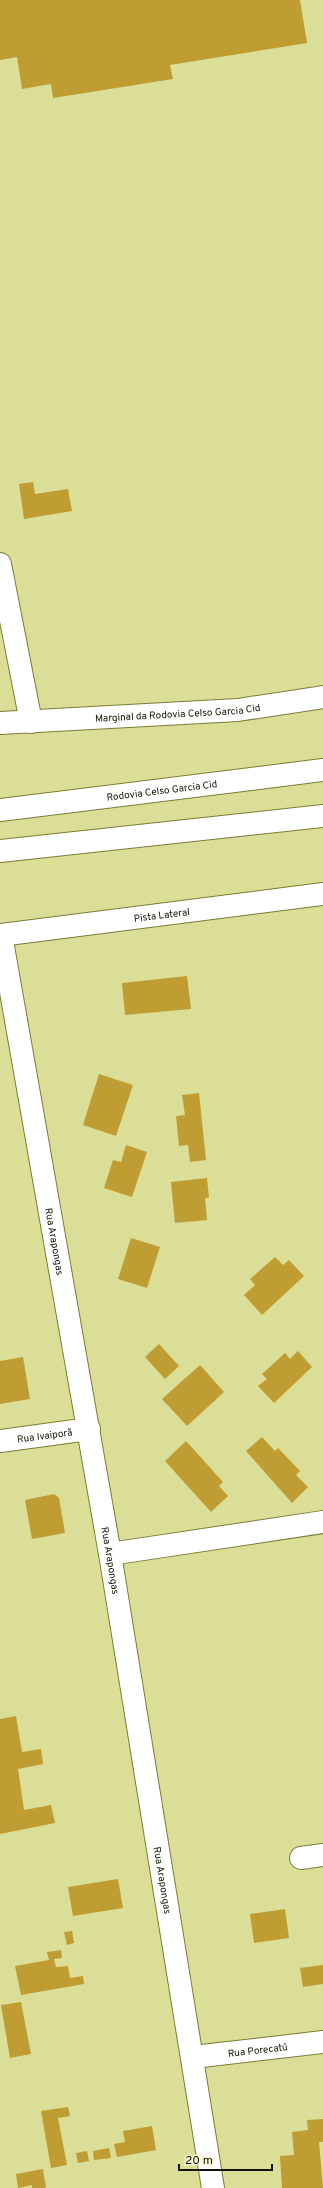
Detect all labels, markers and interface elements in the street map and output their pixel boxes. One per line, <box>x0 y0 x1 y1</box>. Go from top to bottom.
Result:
street label: Marginal da Rodovia Celso Garcia Cid <box>95 702 261 726</box>
street label: Rodovia Celso Garcia Cid <box>106 778 218 805</box>
street label: Pista Lateral <box>133 906 191 926</box>
street label: Rua Arapongas <box>41 1207 66 1277</box>
street label: Rua Ivaiporã <box>16 1426 73 1447</box>
street label: Rua Arapongas <box>97 1526 121 1596</box>
street label: Rua Arapongas <box>150 1846 173 1915</box>
street label: Rua Porecatú <box>227 2041 288 2061</box>
scale bar <box>179 2146 272 2172</box>
text: 20 m <box>185 2153 213 2169</box>

